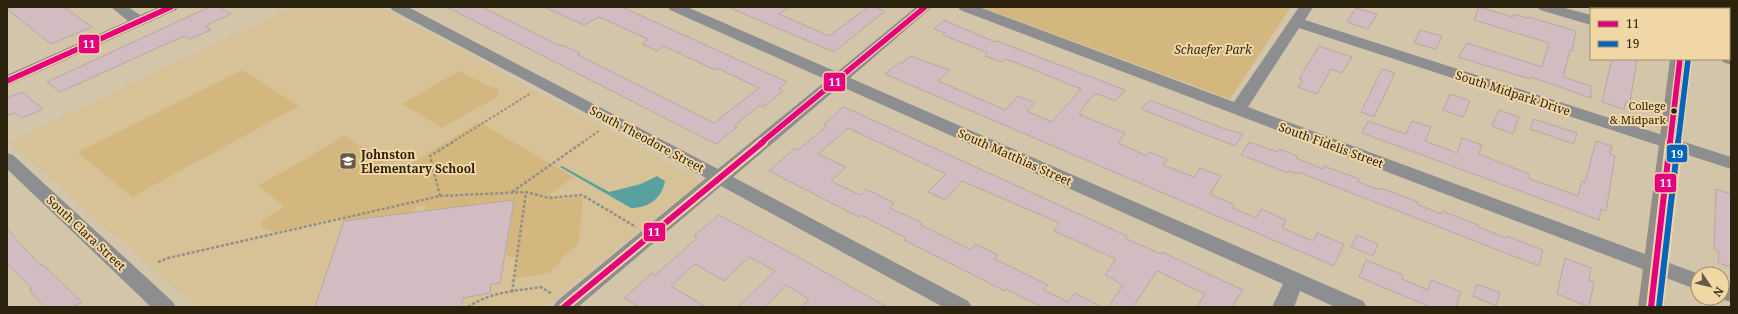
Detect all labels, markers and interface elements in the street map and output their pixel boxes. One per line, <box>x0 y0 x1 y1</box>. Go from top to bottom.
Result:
legend <box>1590 8 1730 60</box>
text: 11 <box>1626 15 1639 32</box>
line badge: 11 <box>78 34 100 54</box>
text: 19 <box>1626 35 1639 52</box>
text: 11 <box>83 36 95 51</box>
park label: Schaefer Park <box>1174 41 1253 58</box>
street label: South Midpark Drive <box>1453 66 1573 120</box>
line badge: 11 <box>823 72 846 92</box>
text: 11 <box>829 74 841 89</box>
place label: College & Midpark <box>1610 98 1667 127</box>
street label: South Theodore Street <box>587 102 707 176</box>
marker: College & Midpark <box>1669 106 1679 116</box>
street label: South Fidelis Street <box>1276 118 1386 172</box>
street label: South Matthias Street <box>955 124 1075 190</box>
line badge: 19 <box>1666 144 1688 163</box>
place label: Johnston Elementary School <box>360 146 476 177</box>
text: 19 <box>1671 146 1683 161</box>
school or university icon: Johnston Elementary School <box>338 151 358 171</box>
line badge: 11 <box>1654 173 1677 193</box>
text: 11 <box>1660 175 1672 190</box>
street label: South Clara Street <box>43 192 129 274</box>
line badge: 11 <box>643 222 666 242</box>
text: 11 <box>648 224 660 239</box>
north arrow <box>1690 266 1730 306</box>
text: N <box>1710 284 1727 300</box>

